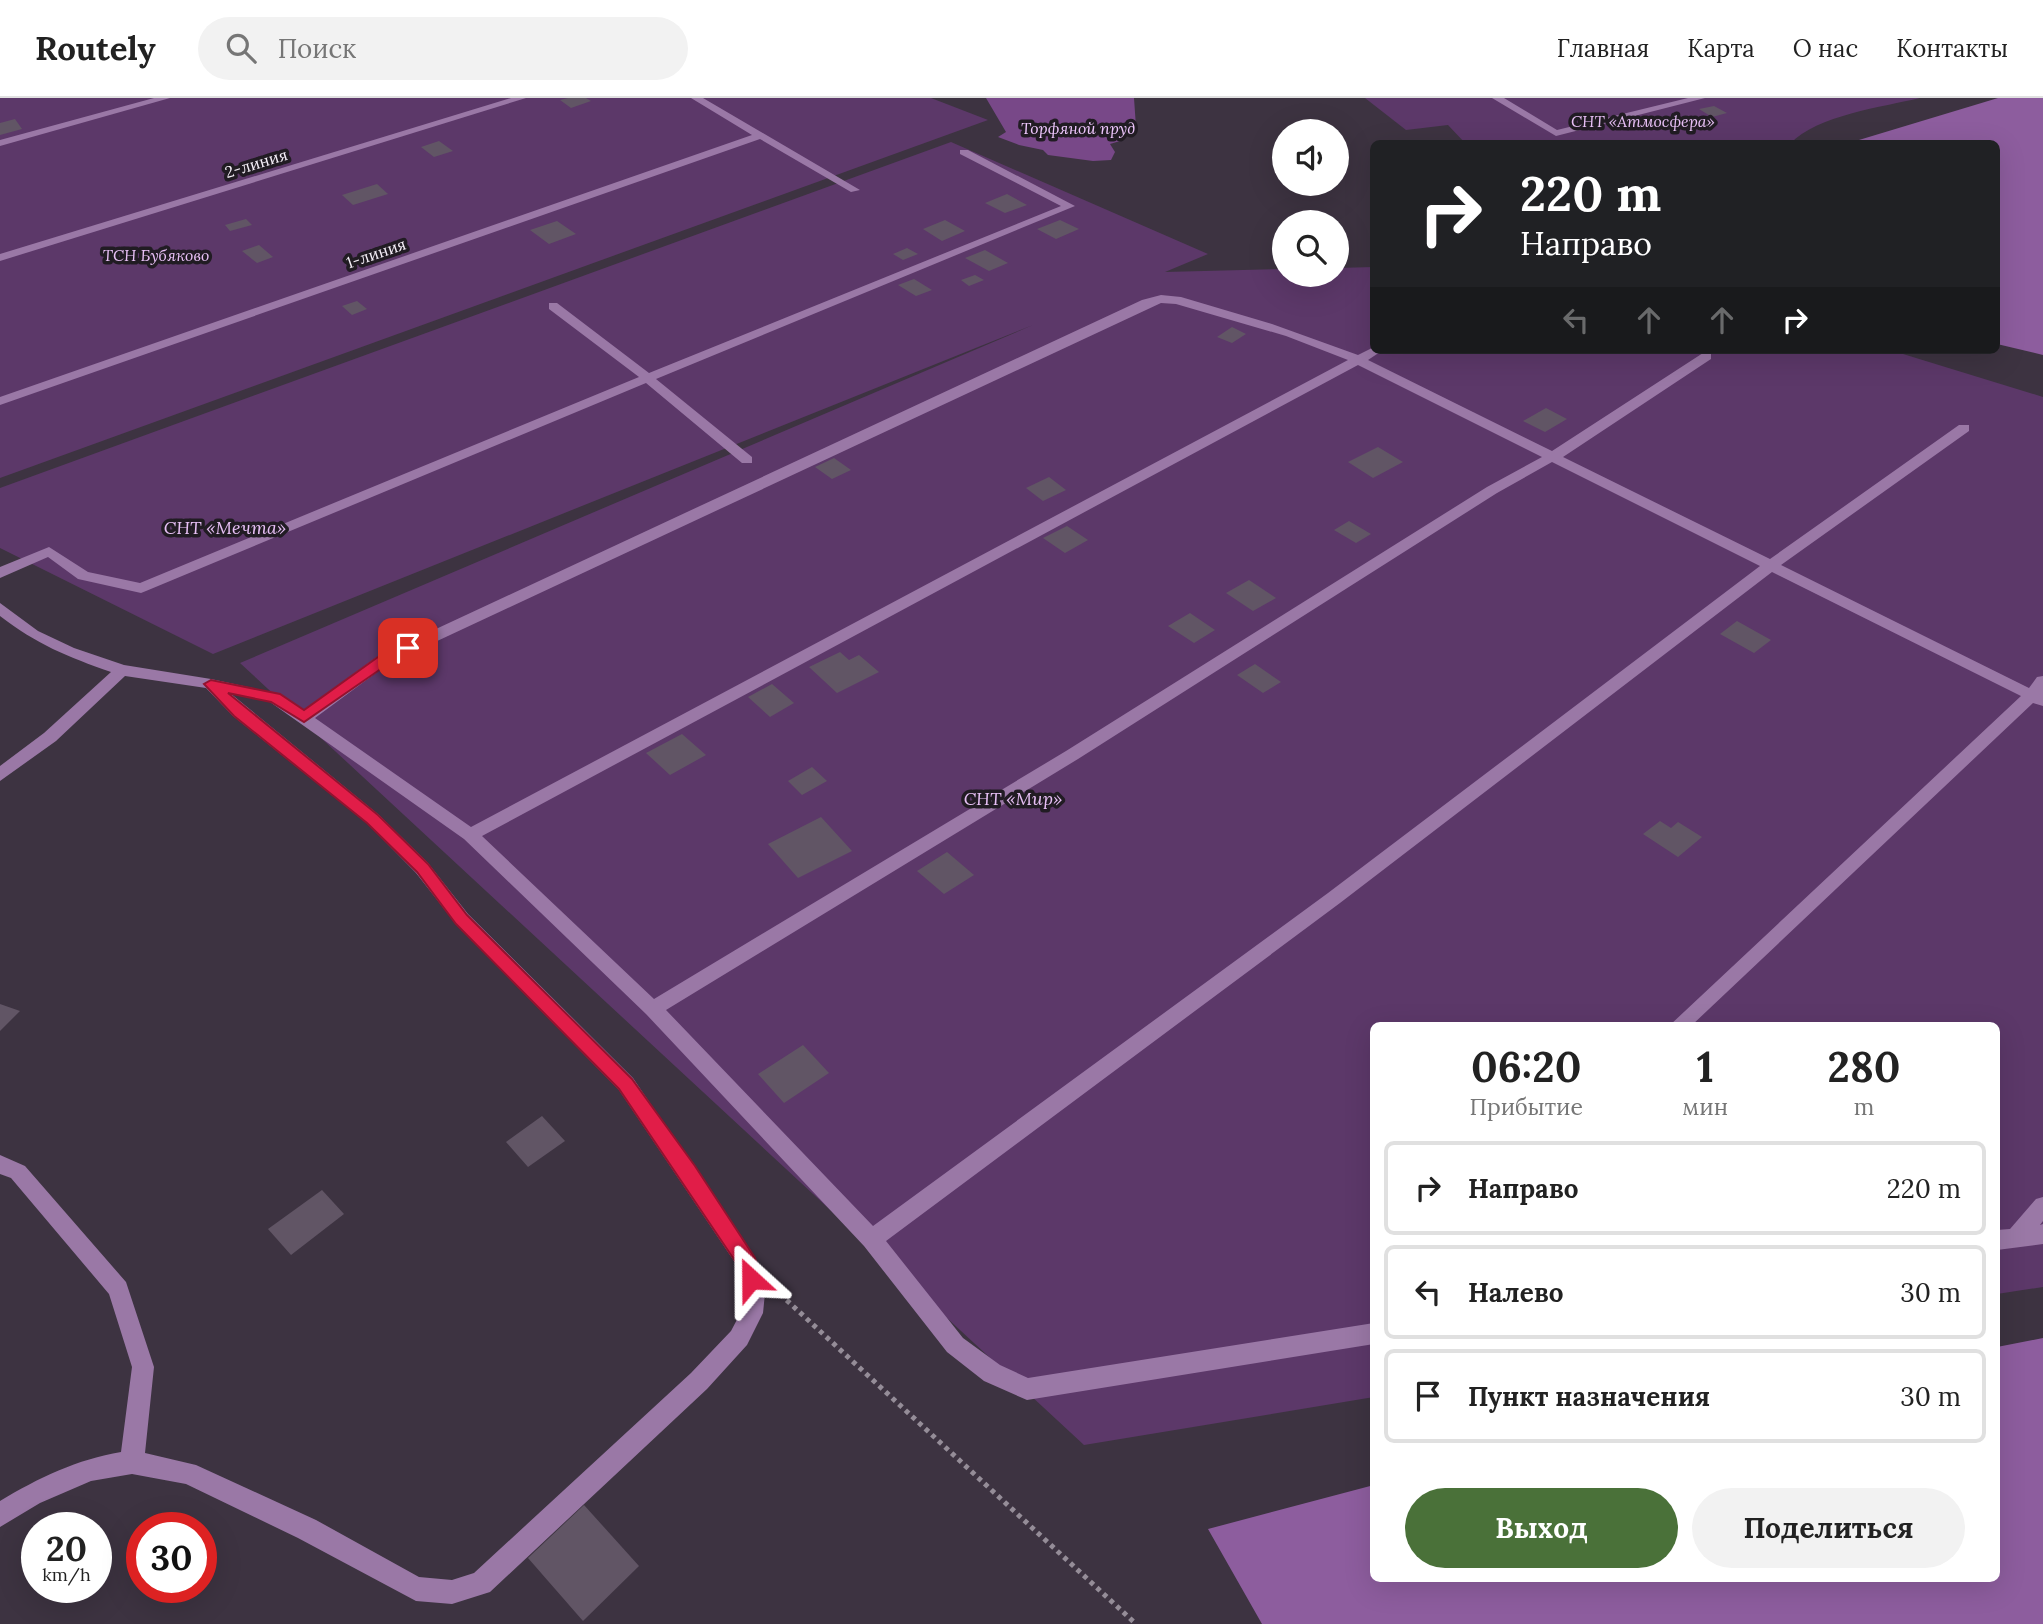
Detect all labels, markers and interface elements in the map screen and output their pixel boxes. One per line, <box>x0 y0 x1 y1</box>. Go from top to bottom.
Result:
search box <box>198 17 688 80</box>
text: Routely <box>35 27 156 69</box>
icon: search <box>222 29 260 67</box>
text: Поиск <box>278 32 356 65</box>
text: Главная <box>1557 33 1649 64</box>
text: Карта <box>1687 33 1755 64</box>
text: О нас <box>1793 33 1858 64</box>
text: Контакты <box>1896 33 2008 64</box>
park label: СНТ «Атмосфера» <box>1571 111 1715 131</box>
water label: Торфяной пруд <box>1021 118 1135 138</box>
map controls <box>1272 119 1349 287</box>
button: sound <box>1272 119 1349 196</box>
street label: 2-линия <box>222 144 290 182</box>
text: 220 m <box>1520 162 1661 224</box>
icon: right <box>1405 168 1496 259</box>
button: search <box>1272 210 1349 287</box>
text: Направо <box>1520 223 1652 264</box>
street label: 1-линия <box>344 234 408 272</box>
park label: ТСН Бубяково <box>103 245 209 265</box>
icon: left <box>1557 301 1595 339</box>
icon: ahead <box>1630 301 1668 339</box>
icon: ahead <box>1703 301 1741 339</box>
icon: right <box>1776 301 1814 339</box>
park label: СНТ «Мечта» <box>164 516 286 539</box>
pin <box>378 618 438 678</box>
icon: arrive <box>389 629 427 667</box>
park label: СНТ «Мир» <box>964 787 1062 810</box>
text: 06:20 <box>1471 1040 1581 1094</box>
text: 1 <box>1697 1040 1714 1094</box>
text: 280 <box>1827 1040 1901 1094</box>
text: Прибытие <box>1469 1092 1583 1121</box>
text: мин <box>1682 1092 1728 1121</box>
text: m <box>1854 1092 1874 1121</box>
icon: right <box>1409 1169 1447 1207</box>
text: Направо <box>1468 1172 1579 1205</box>
text: 220 m <box>1887 1172 1961 1205</box>
position arrow <box>714 1242 788 1316</box>
icon: left <box>1409 1273 1447 1311</box>
text: Налево <box>1468 1276 1564 1309</box>
text: 30 m <box>1900 1276 1961 1309</box>
icon: arrive <box>1409 1377 1447 1415</box>
text: Пункт назначения <box>1468 1380 1710 1413</box>
text: 30 m <box>1900 1380 1961 1413</box>
button: Выход <box>1405 1488 1678 1568</box>
button: Поделиться <box>1692 1488 1965 1568</box>
speed limit sign: 30 <box>126 1512 217 1603</box>
text: 20 <box>46 1526 87 1571</box>
text: km/h <box>42 1563 91 1586</box>

